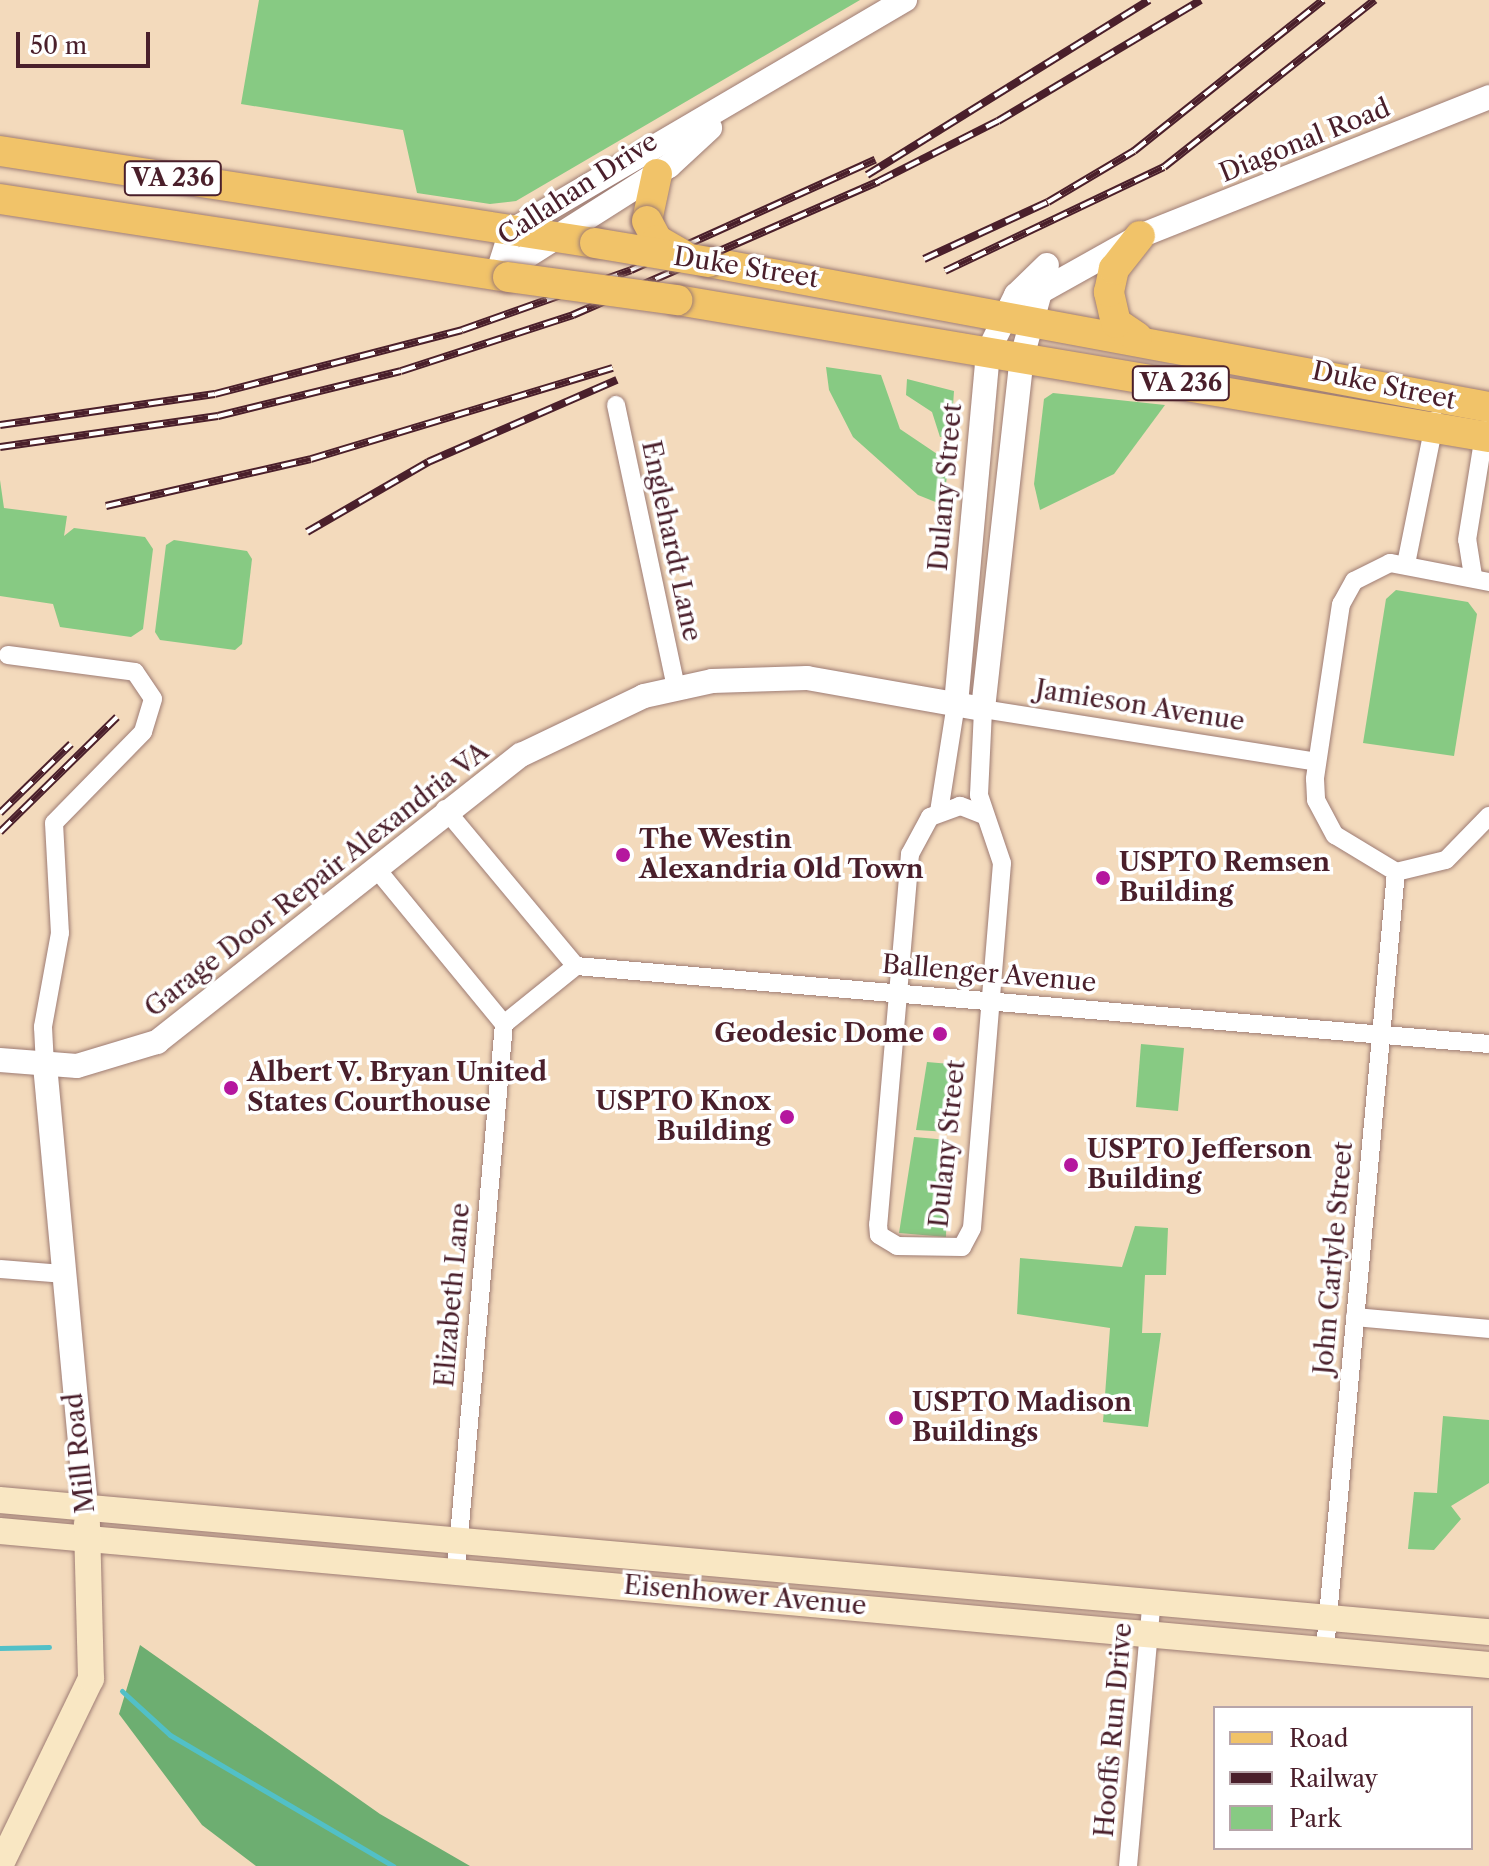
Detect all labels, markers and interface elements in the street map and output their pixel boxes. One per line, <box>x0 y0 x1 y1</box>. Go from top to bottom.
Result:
scale bar <box>20 16 154 66</box>
text: 50 m <box>30 31 87 60</box>
street label: Diagonal Road <box>1215 93 1395 189</box>
street label: Callahan Drive <box>492 126 664 252</box>
road number: VA 236 <box>123 158 223 198</box>
street label: Duke Street <box>671 241 821 295</box>
street label: Duke Street <box>1309 356 1459 416</box>
road number: VA 236 <box>1131 363 1231 403</box>
street label: Dulany Street <box>923 401 969 573</box>
street label: Englehardt Lane <box>634 438 708 644</box>
street label: Jamieson Avenue <box>1033 674 1247 738</box>
street label: Garage Door Repair Alexandria VA <box>138 735 496 1025</box>
place label: The Westin Alexandria Old Town <box>639 824 925 886</box>
marker: The Westin Alexandria Old Town <box>614 846 632 864</box>
place label: USPTO Remsen Building <box>1119 847 1330 908</box>
marker: USPTO Remsen Building <box>1094 869 1112 887</box>
street label: Ballenger Avenue <box>880 949 1098 999</box>
place label: Geodesic Dome <box>714 1018 924 1050</box>
marker: Geodesic Dome <box>931 1025 949 1043</box>
place label: Albert V. Bryan United States Courthouse <box>247 1057 548 1118</box>
street label: Dulany Street <box>924 1058 972 1230</box>
marker: Albert V. Bryan United States Courthouse <box>222 1079 240 1097</box>
place label: USPTO Knox Building <box>595 1086 771 1148</box>
marker: USPTO Knox Building <box>778 1108 796 1126</box>
place label: USPTO Jefferson Building <box>1087 1134 1312 1196</box>
street label: John Carlyle Street <box>1308 1140 1360 1376</box>
marker: USPTO Jefferson Building <box>1062 1156 1080 1174</box>
street label: Elizabeth Lane <box>429 1202 477 1388</box>
place label: USPTO Madison Buildings <box>912 1387 1132 1448</box>
street label: Mill Road <box>58 1391 102 1515</box>
marker: USPTO Madison Buildings <box>887 1409 905 1427</box>
street label: Eisenhower Avenue <box>622 1570 868 1622</box>
street label: Hooffs Run Drive <box>1089 1621 1139 1839</box>
legend <box>1213 1706 1473 1850</box>
text: Road <box>1289 1724 1348 1753</box>
text: Railway <box>1289 1764 1378 1793</box>
text: Park <box>1289 1804 1341 1833</box>

